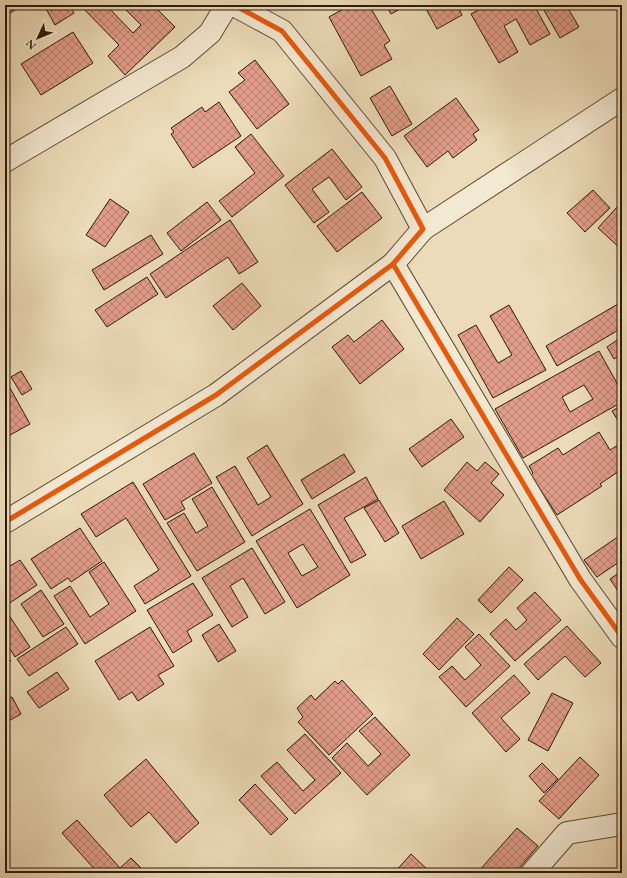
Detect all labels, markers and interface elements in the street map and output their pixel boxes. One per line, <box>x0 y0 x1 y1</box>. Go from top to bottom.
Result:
north arrow <box>18 18 58 58</box>
text: N <box>23 37 39 53</box>

